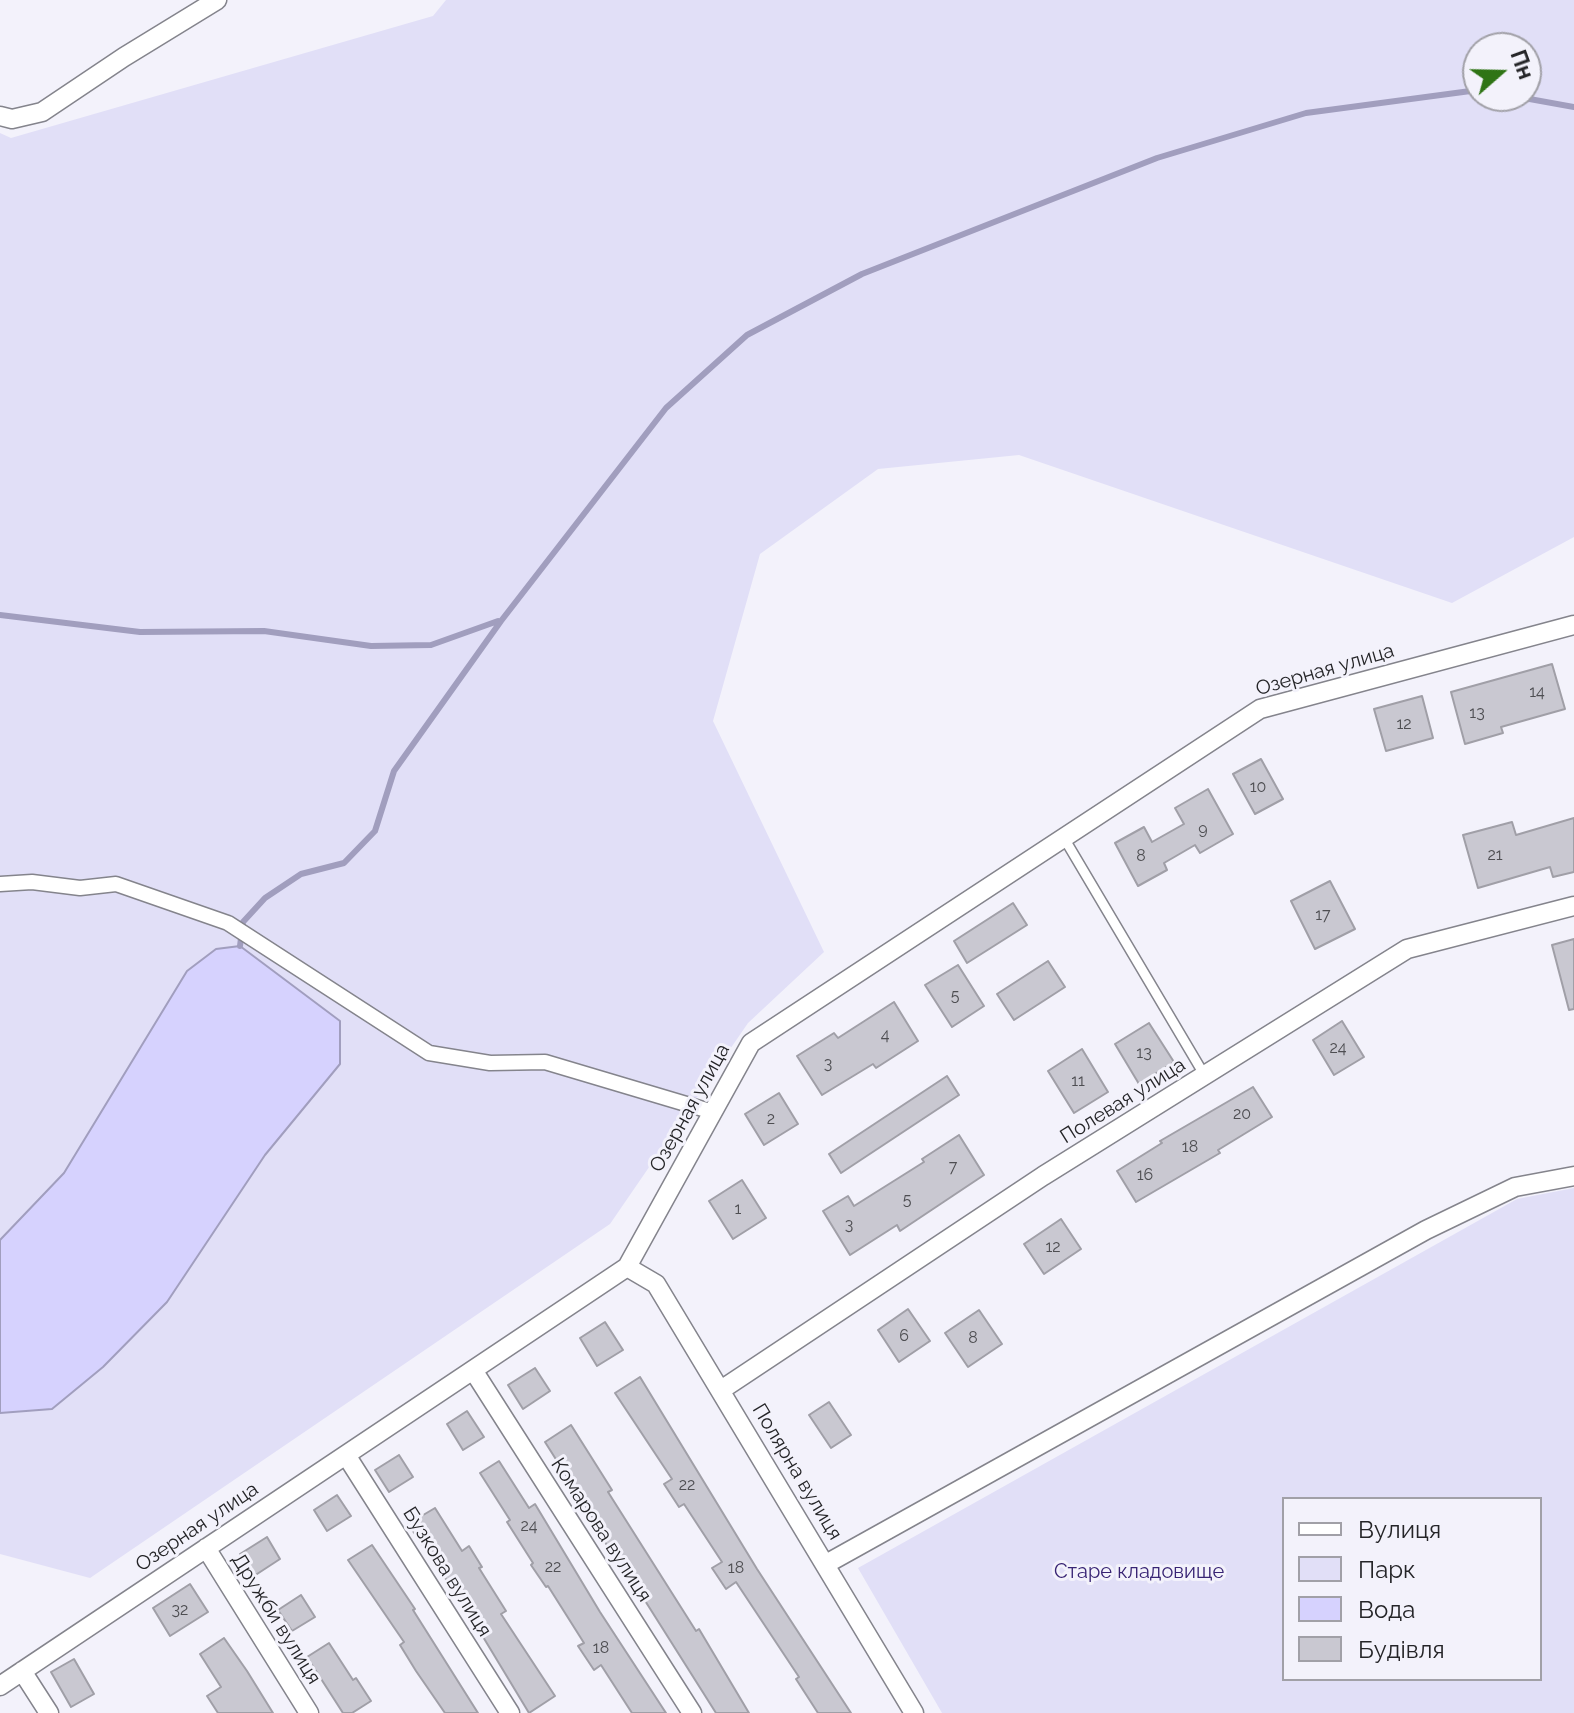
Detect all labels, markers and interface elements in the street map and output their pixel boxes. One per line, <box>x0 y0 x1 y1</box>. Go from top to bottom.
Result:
north arrow <box>1462 32 1542 112</box>
text: Пн <box>1505 46 1540 83</box>
street label: Озерная улица <box>1253 639 1397 701</box>
house number: 14 <box>1529 682 1545 702</box>
house number: 13 <box>1469 703 1485 723</box>
house number: 12 <box>1396 714 1412 734</box>
house number: 10 <box>1250 777 1266 797</box>
house number: 9 <box>1198 819 1208 839</box>
house number: 21 <box>1487 845 1503 865</box>
house number: 8 <box>1136 846 1146 866</box>
house number: 17 <box>1315 905 1331 925</box>
house number: 5 <box>951 986 959 1006</box>
house number: 4 <box>881 1025 889 1045</box>
house number: 24 <box>1329 1038 1347 1058</box>
street label: Озерная улица <box>645 1040 735 1176</box>
house number: 13 <box>1136 1043 1152 1063</box>
street label: Полевая улица <box>1056 1053 1190 1149</box>
house number: 3 <box>824 1054 832 1074</box>
house number: 11 <box>1071 1071 1085 1091</box>
house number: 20 <box>1233 1104 1251 1124</box>
house number: 2 <box>767 1109 775 1129</box>
house number: 18 <box>1182 1137 1198 1157</box>
house number: 7 <box>949 1157 957 1177</box>
house number: 16 <box>1137 1165 1153 1185</box>
house number: 5 <box>903 1190 911 1210</box>
house number: 1 <box>735 1199 741 1219</box>
house number: 3 <box>845 1215 853 1235</box>
house number: 12 <box>1045 1237 1061 1257</box>
house number: 6 <box>899 1326 909 1346</box>
house number: 8 <box>968 1328 978 1348</box>
street label: Полярна вулиця <box>747 1400 847 1544</box>
street label: Комарова вулиця <box>546 1454 656 1606</box>
house number: 22 <box>679 1475 695 1495</box>
street label: Озерная улица <box>131 1477 263 1577</box>
legend <box>1282 1497 1542 1681</box>
street label: Бузкова вулиця <box>398 1503 496 1641</box>
text: Вулиця <box>1358 1515 1441 1544</box>
house number: 24 <box>520 1516 538 1536</box>
street label: Дружби вулиця <box>226 1549 326 1689</box>
text: Парк <box>1358 1555 1416 1584</box>
house number: 22 <box>545 1557 561 1577</box>
house number: 18 <box>728 1558 744 1578</box>
park label: Старе кладовище <box>1054 1560 1224 1584</box>
text: Вода <box>1358 1595 1415 1624</box>
house number: 32 <box>172 1600 188 1620</box>
text: Будівля <box>1358 1635 1445 1664</box>
house number: 18 <box>593 1638 609 1658</box>

